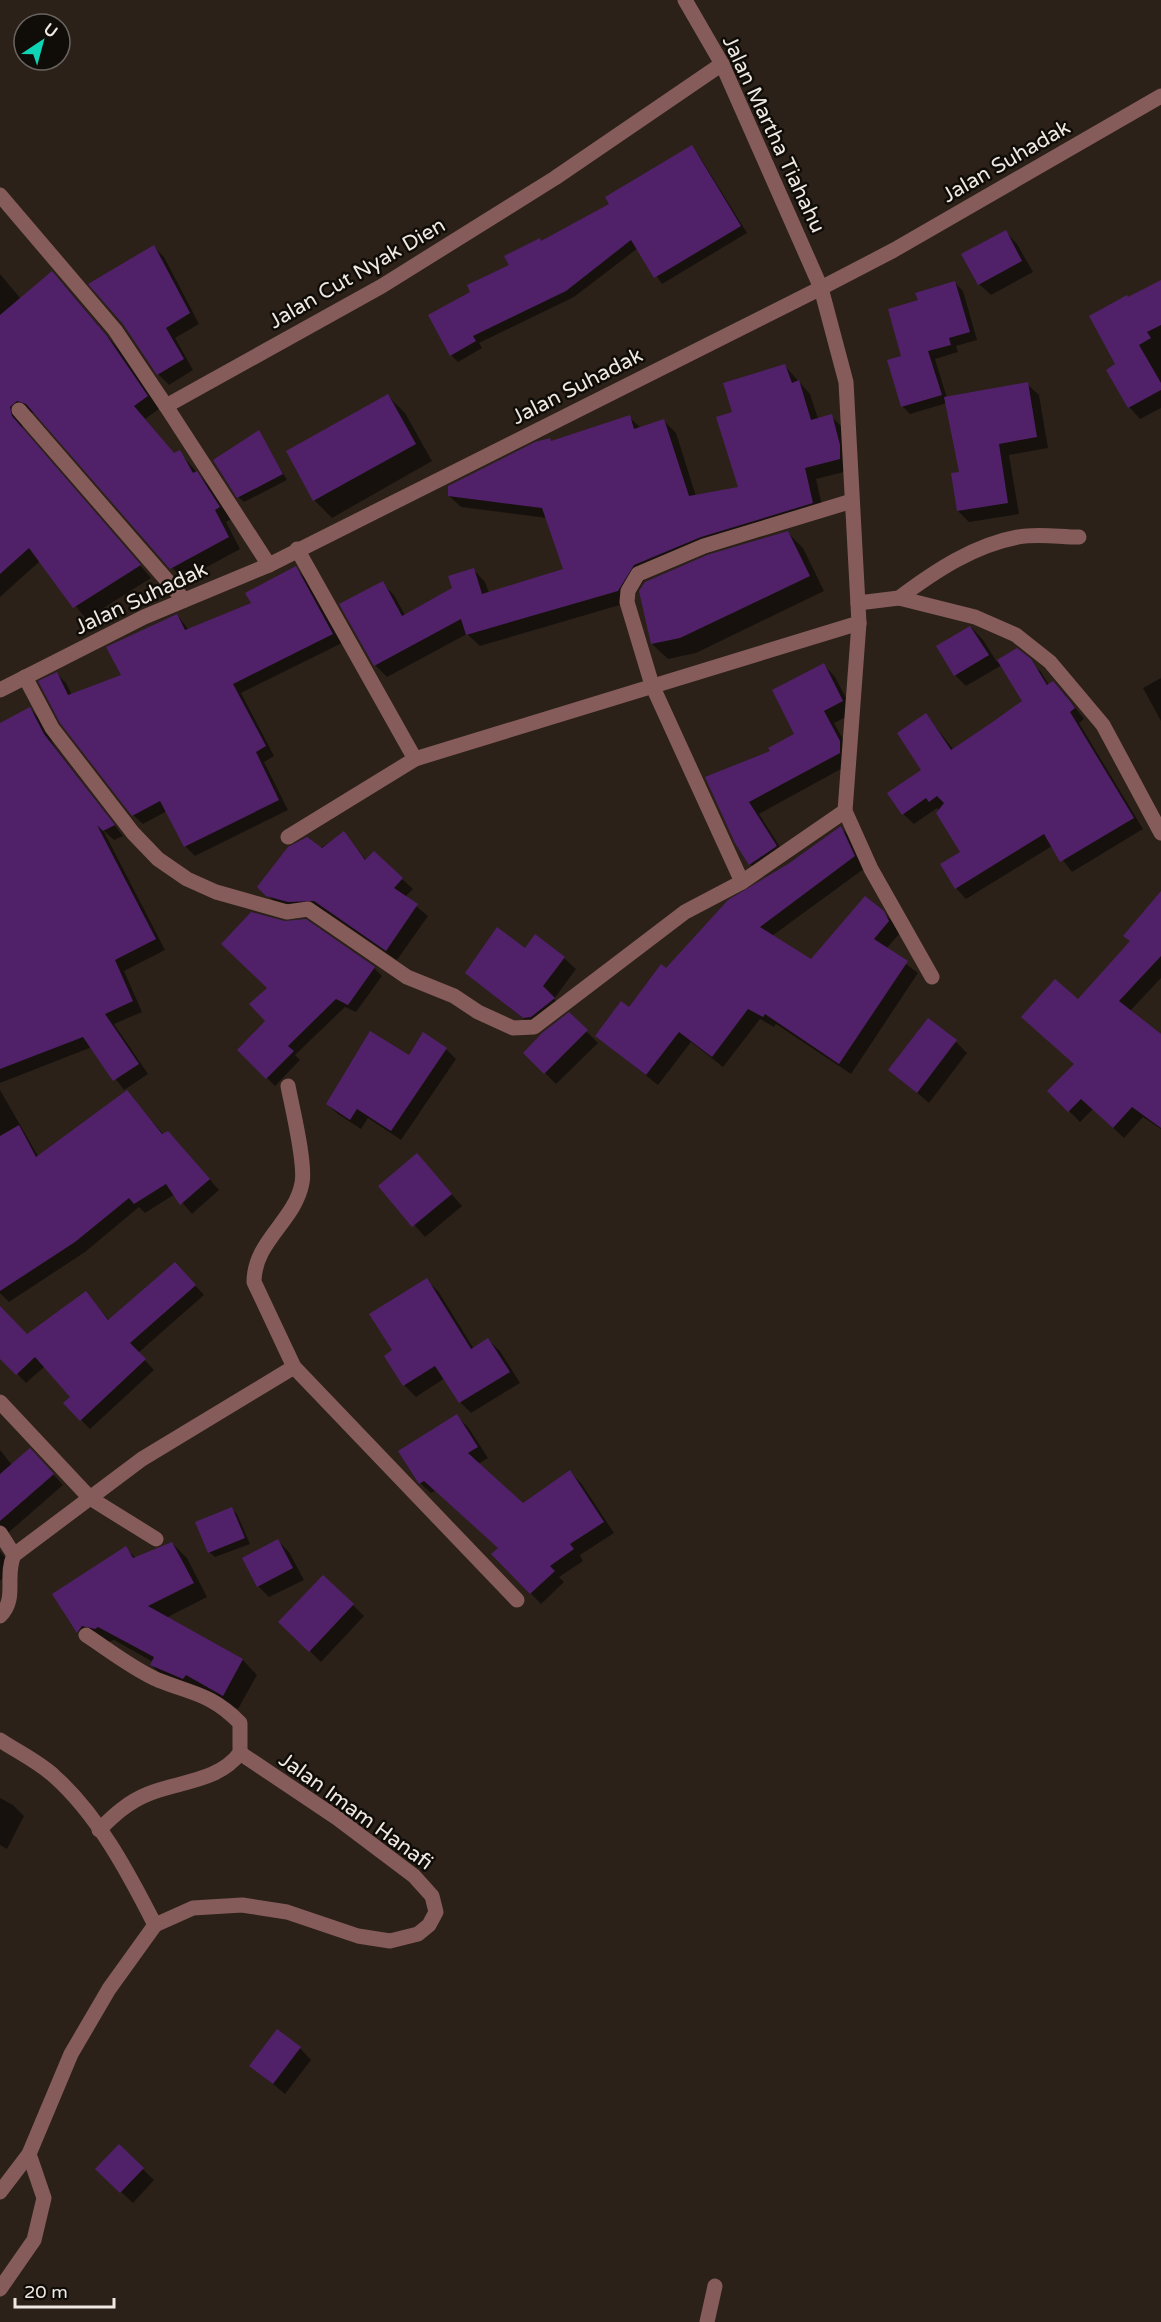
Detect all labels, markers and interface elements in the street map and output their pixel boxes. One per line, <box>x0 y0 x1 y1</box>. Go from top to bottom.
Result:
north arrow <box>12 12 72 72</box>
text: U <box>39 19 61 42</box>
street label: Jalan Martha Tiahahu <box>717 32 830 237</box>
street label: Jalan Suhadak <box>938 115 1075 208</box>
street label: Jalan Cut Nyak Dien <box>265 213 450 334</box>
street label: Jalan Suhadak <box>508 343 647 430</box>
street label: Jalan Suhadak <box>71 557 212 640</box>
street label: Jalan Imam Hanafi <box>274 1747 437 1876</box>
scale bar <box>15 2271 114 2309</box>
text: 20 m <box>24 2281 68 2303</box>

